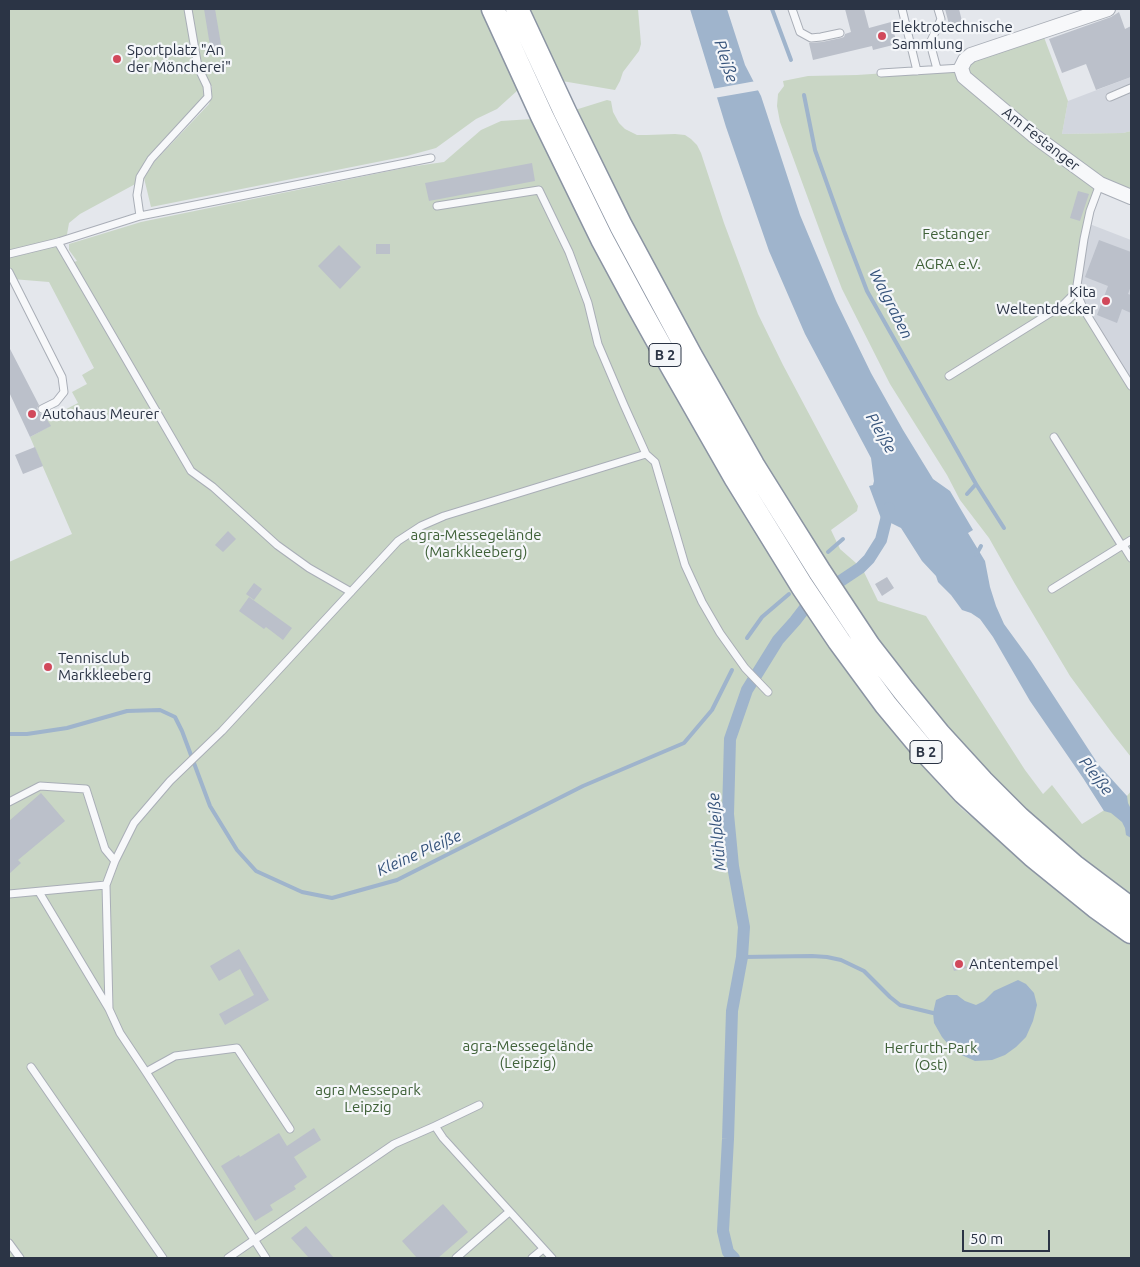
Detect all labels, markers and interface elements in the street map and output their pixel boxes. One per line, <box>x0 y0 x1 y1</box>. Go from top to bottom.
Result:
place label: Elektrotechnische Sammlung <box>892 18 1013 53</box>
marker: Elektrotechnische Sammlung <box>876 30 888 42</box>
water label: Pleiße <box>710 37 742 85</box>
place label: Sportplatz "An der Möncherei" <box>127 41 231 76</box>
marker: Sportplatz "An der Möncherei" <box>111 53 123 65</box>
street label: Am Festanger <box>999 103 1083 175</box>
park label: Festanger <box>922 225 990 243</box>
park label: AGRA e.V. <box>915 255 981 273</box>
water label: Walgraben <box>865 266 917 342</box>
place label: Kita Weltentdecker <box>996 283 1096 318</box>
marker: Kita Weltentdecker <box>1100 295 1112 307</box>
road number: B 2 <box>649 344 681 366</box>
place label: Autohaus Meurer <box>42 405 159 423</box>
marker: Autohaus Meurer <box>26 408 38 420</box>
water label: Pleiße <box>862 409 900 457</box>
park label: agra-Messegelände (Markkleeberg) <box>411 526 541 561</box>
place label: Tennisclub Markkleeberg <box>58 649 151 684</box>
marker: Tennisclub Markkleeberg <box>42 661 54 673</box>
road number: B 2 <box>910 740 942 764</box>
water label: Pleiße <box>1075 753 1117 799</box>
water label: Mühlpleiße <box>704 792 730 872</box>
water label: Kleine Pleiße <box>374 826 464 880</box>
place label: Antentempel <box>969 955 1058 973</box>
marker: Antentempel <box>953 958 965 970</box>
park label: agra-Messegelände (Leipzig) <box>463 1037 593 1072</box>
park label: Herfurth-Park (Ost) <box>885 1039 977 1074</box>
park label: agra Messepark Leipzig <box>315 1081 421 1116</box>
scale bar <box>965 1220 1052 1252</box>
text: 50 m <box>970 1230 1003 1247</box>

